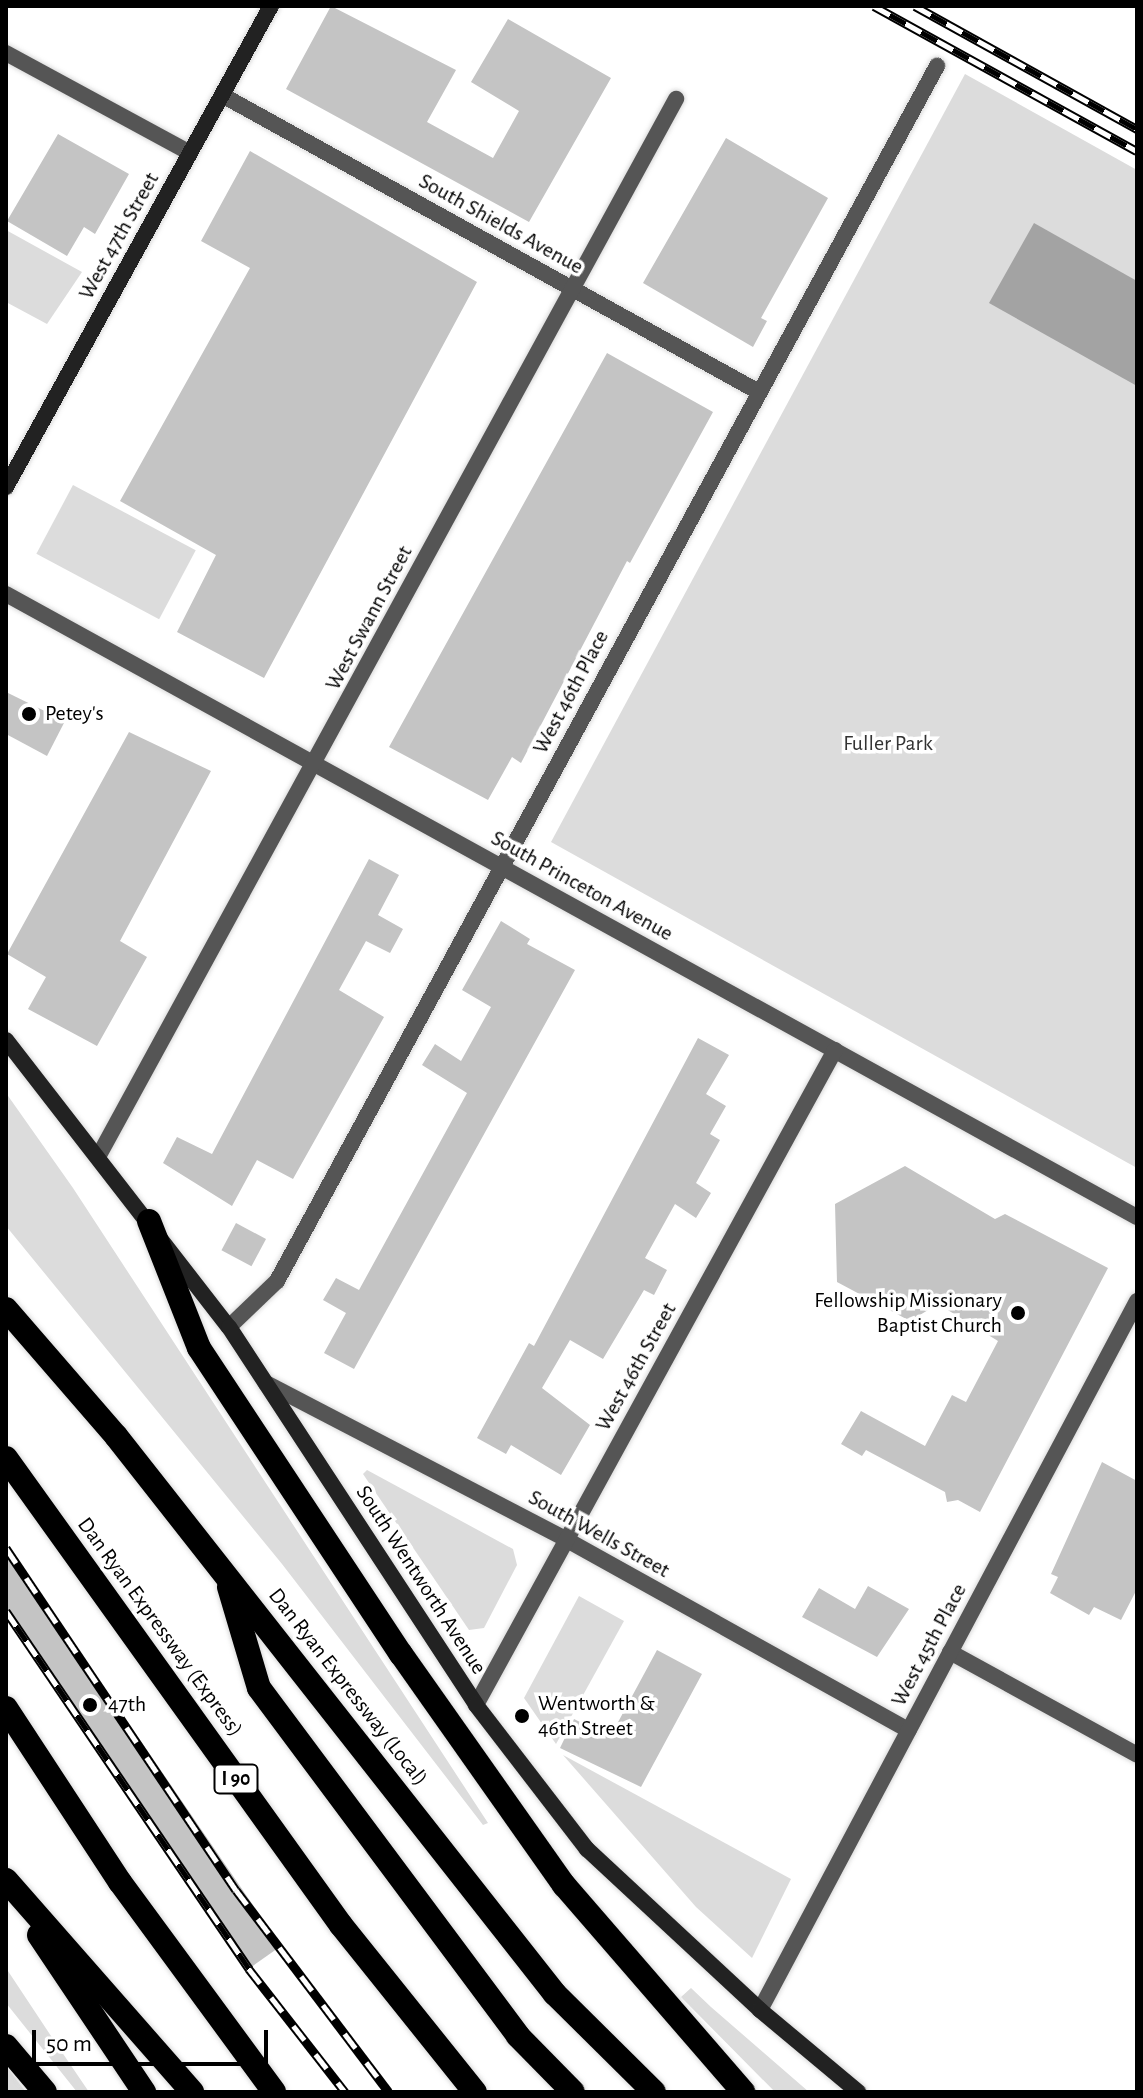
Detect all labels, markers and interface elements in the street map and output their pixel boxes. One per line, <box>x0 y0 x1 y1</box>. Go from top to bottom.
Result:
street label: West 47th Street <box>73 168 165 304</box>
street label: South Shields Avenue <box>414 168 588 280</box>
street label: West Swann Street <box>320 541 418 695</box>
street label: West 46th Place <box>527 626 615 758</box>
place label: Petey's <box>45 701 104 727</box>
marker: Petey's <box>20 705 38 723</box>
park label: Fuller Park <box>843 731 933 757</box>
street label: South Princeton Avenue <box>486 825 678 947</box>
place label: Fellowship Missionary Baptist Church <box>814 1287 1002 1338</box>
street label: West 46th Street <box>590 1298 682 1436</box>
marker: Fellowship Missionary Baptist Church <box>1009 1304 1027 1322</box>
street label: South Wentworth Avenue <box>350 1481 492 1679</box>
street label: South Wells Street <box>524 1484 674 1584</box>
street label: Dan Ryan Expressway (Express) <box>72 1512 248 1742</box>
street label: West 45th Place <box>886 1579 972 1711</box>
street label: Dan Ryan Expressway (Local) <box>263 1583 433 1791</box>
place label: Wentworth & 46th Street <box>538 1690 655 1742</box>
place label: 47th <box>108 1692 146 1718</box>
marker: 47th <box>79 1694 101 1716</box>
marker: Wentworth & 46th Street <box>513 1707 531 1725</box>
road number: I 90 <box>212 1763 260 1795</box>
scale bar <box>36 2014 272 2064</box>
text: 50 m <box>46 2032 92 2056</box>

